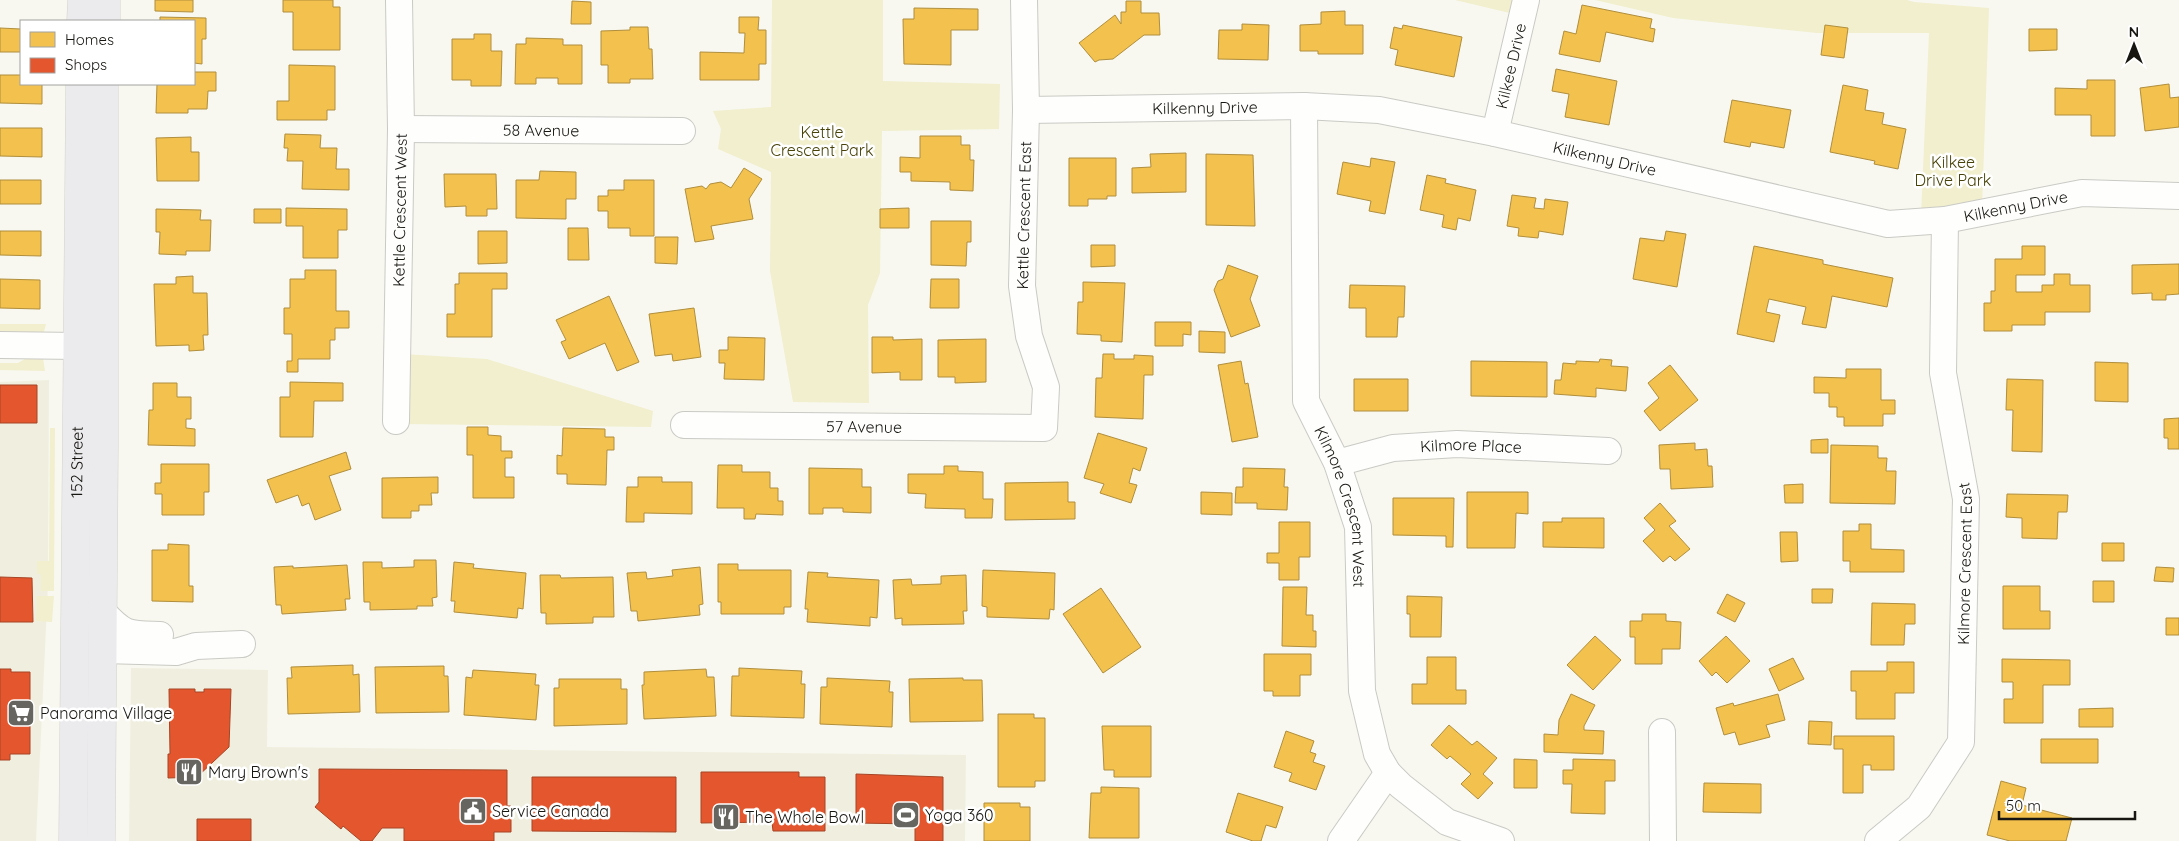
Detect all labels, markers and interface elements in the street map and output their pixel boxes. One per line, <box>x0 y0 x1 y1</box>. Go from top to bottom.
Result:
legend <box>20 20 195 85</box>
north arrow <box>2109 20 2159 70</box>
street label: Kilkee Drive <box>1491 21 1530 111</box>
text: N <box>2129 23 2139 41</box>
text: Homes <box>65 30 114 49</box>
text: Shops <box>65 55 107 74</box>
street label: Kilkenny Drive <box>1152 97 1258 118</box>
street label: 58 Avenue <box>503 120 579 140</box>
park label: Kettle Crescent Park <box>770 122 874 160</box>
street label: Kettle Crescent West <box>388 133 411 287</box>
street label: Kilkenny Drive <box>1551 137 1658 180</box>
street label: Kettle Crescent East <box>1012 141 1035 290</box>
park label: Kilkee Drive Park <box>1915 152 1991 190</box>
street label: Kilkenny Drive <box>1962 186 2069 226</box>
street label: 57 Avenue <box>826 416 902 437</box>
street label: Kilmore Crescent West <box>1310 423 1369 587</box>
street label: 152 Street <box>66 426 87 498</box>
street label: Kilmore Place <box>1419 434 1522 457</box>
street label: Kilmore Crescent East <box>1953 481 1976 645</box>
supermarket icon: Panorama Village <box>6 698 36 728</box>
place label: Panorama Village <box>40 703 172 723</box>
restaurant icon: Mary Brown's <box>174 757 204 787</box>
place label: Mary Brown's <box>208 762 308 782</box>
scale bar <box>1999 788 2135 820</box>
public building icon: Service Canada <box>458 796 488 826</box>
text: 50 m <box>2006 796 2041 815</box>
sports icon: Yoga 360 <box>891 800 921 830</box>
place label: Service Canada <box>492 801 609 821</box>
restaurant icon: The Whole Bowl <box>711 802 741 832</box>
place label: Yoga 360 <box>925 805 993 825</box>
place label: The Whole Bowl <box>745 807 864 827</box>

